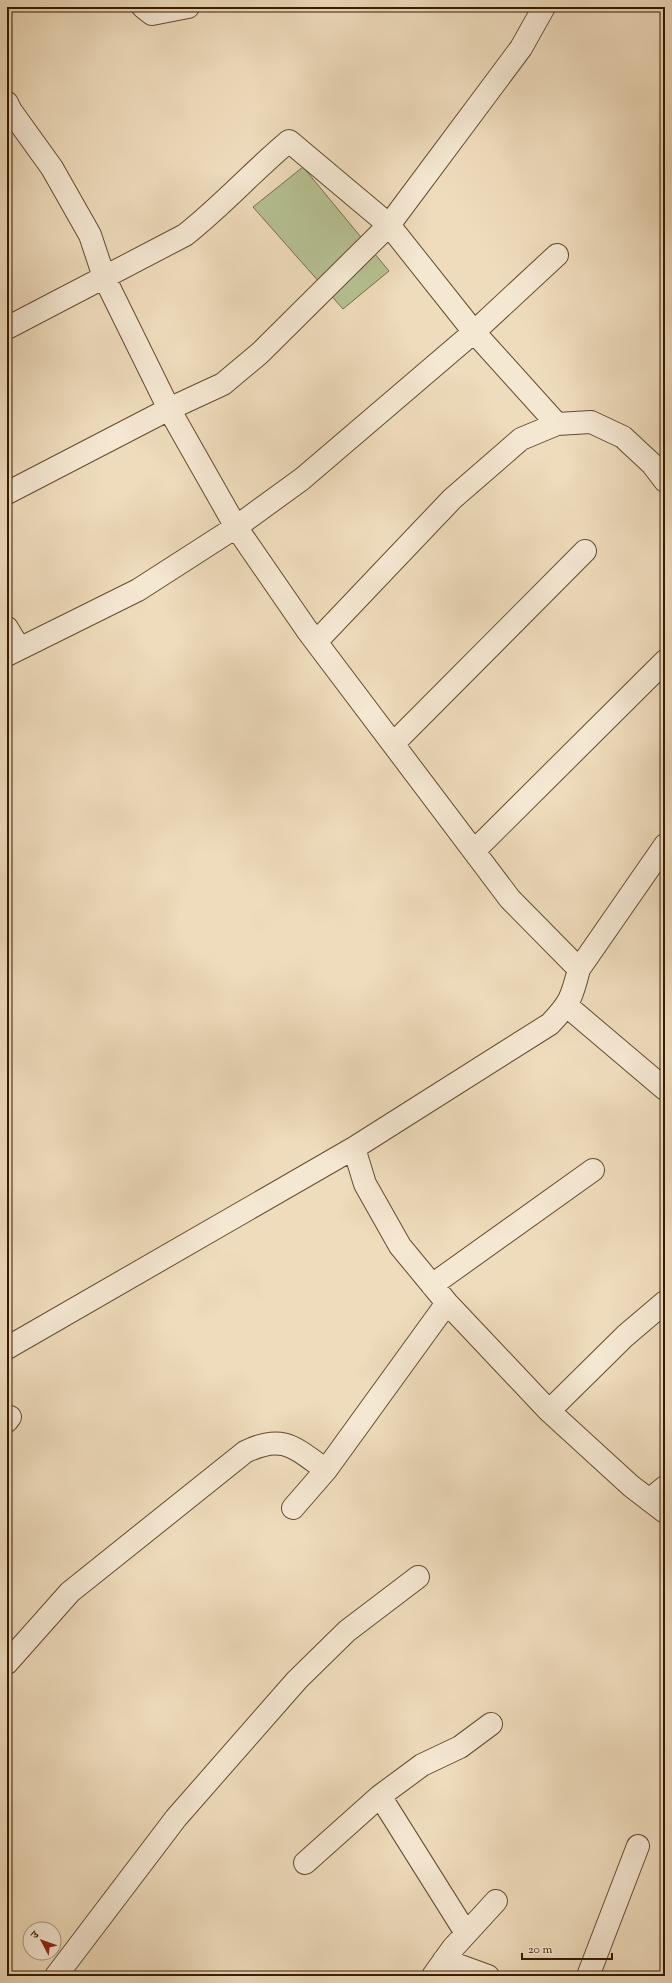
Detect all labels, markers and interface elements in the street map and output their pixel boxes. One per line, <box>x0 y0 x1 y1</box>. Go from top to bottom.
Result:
north arrow <box>22 1921 62 1961</box>
text: उ <box>27 1927 44 1943</box>
scale bar <box>522 1935 612 1961</box>
text: 20 m <box>528 1941 553 1959</box>

